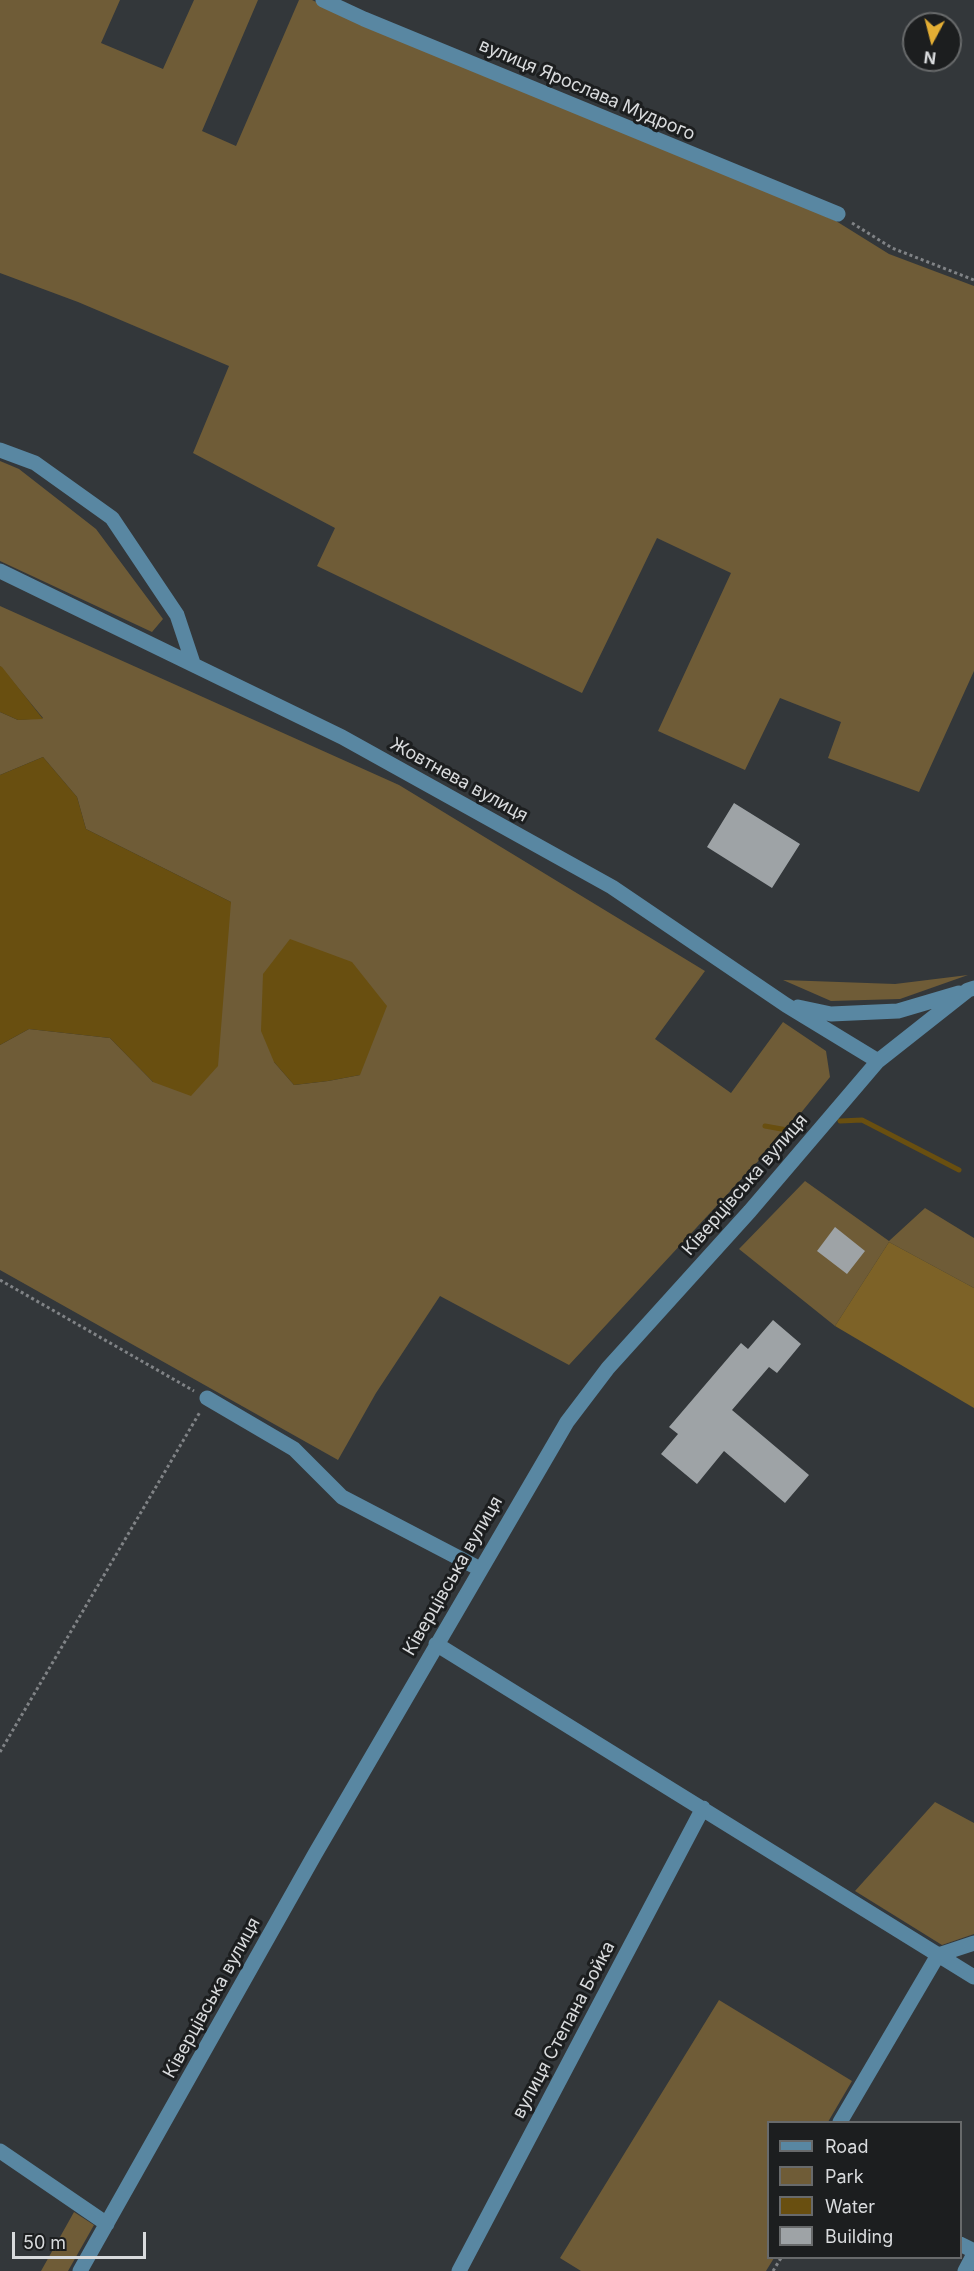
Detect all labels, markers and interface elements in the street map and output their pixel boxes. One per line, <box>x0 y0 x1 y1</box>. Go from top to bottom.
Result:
north arrow <box>902 12 962 72</box>
street label: вулиця Ярослава Мудрого <box>476 35 698 145</box>
text: N <box>923 47 937 69</box>
street label: Жовтнева вулиця <box>386 733 532 827</box>
street label: Ківерцівська вулиця <box>678 1110 812 1260</box>
street label: Ківерцівська вулиця <box>399 1493 507 1659</box>
street label: Ківерцівська вулиця <box>159 1914 265 2082</box>
street label: вулиця Степана Бойка <box>508 1938 620 2122</box>
legend <box>767 2121 962 2259</box>
text: Road <box>825 2136 868 2157</box>
text: Park <box>825 2166 864 2187</box>
text: Water <box>825 2196 875 2217</box>
scale bar <box>15 2220 148 2258</box>
text: Building <box>825 2226 893 2247</box>
text: 50 m <box>23 2232 66 2253</box>

